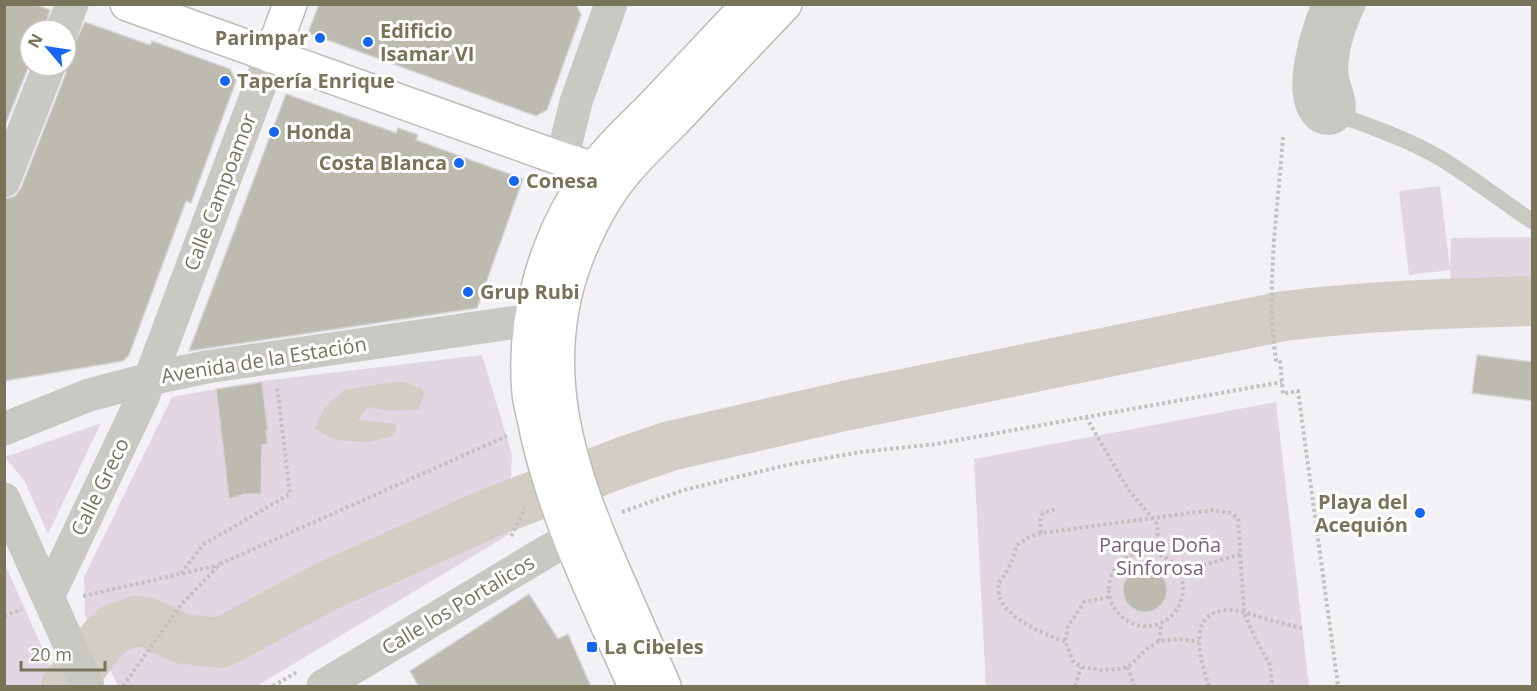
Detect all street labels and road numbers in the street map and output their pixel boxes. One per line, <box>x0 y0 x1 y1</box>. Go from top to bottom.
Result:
street label: Calle Campoamor <box>177 109 262 274</box>
street label: Avenida de la Estación <box>159 330 369 389</box>
street label: Calle Greco <box>64 433 135 540</box>
street label: Calle los Portalicos <box>376 548 539 661</box>

